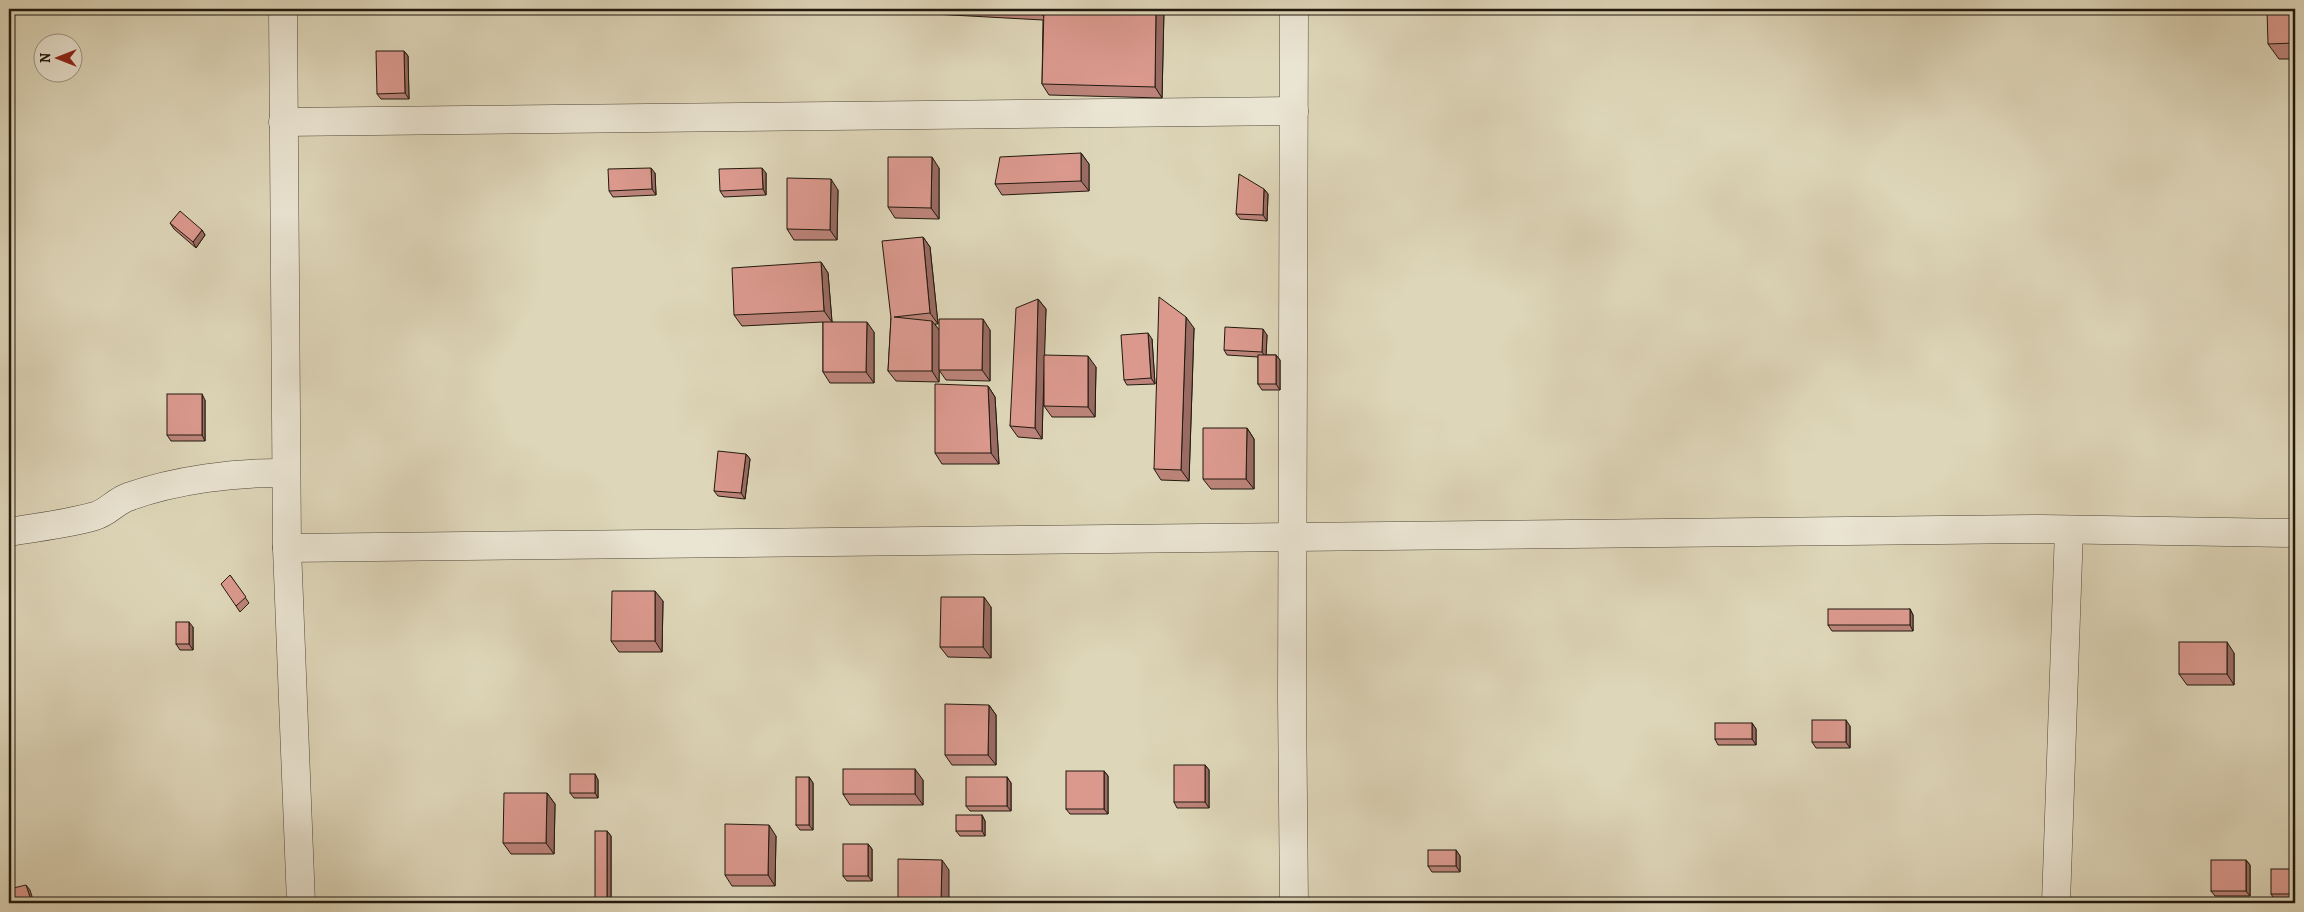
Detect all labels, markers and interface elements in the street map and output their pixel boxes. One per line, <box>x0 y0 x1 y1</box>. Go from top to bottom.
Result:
north arrow <box>32 32 82 82</box>
text: N <box>36 53 55 63</box>

